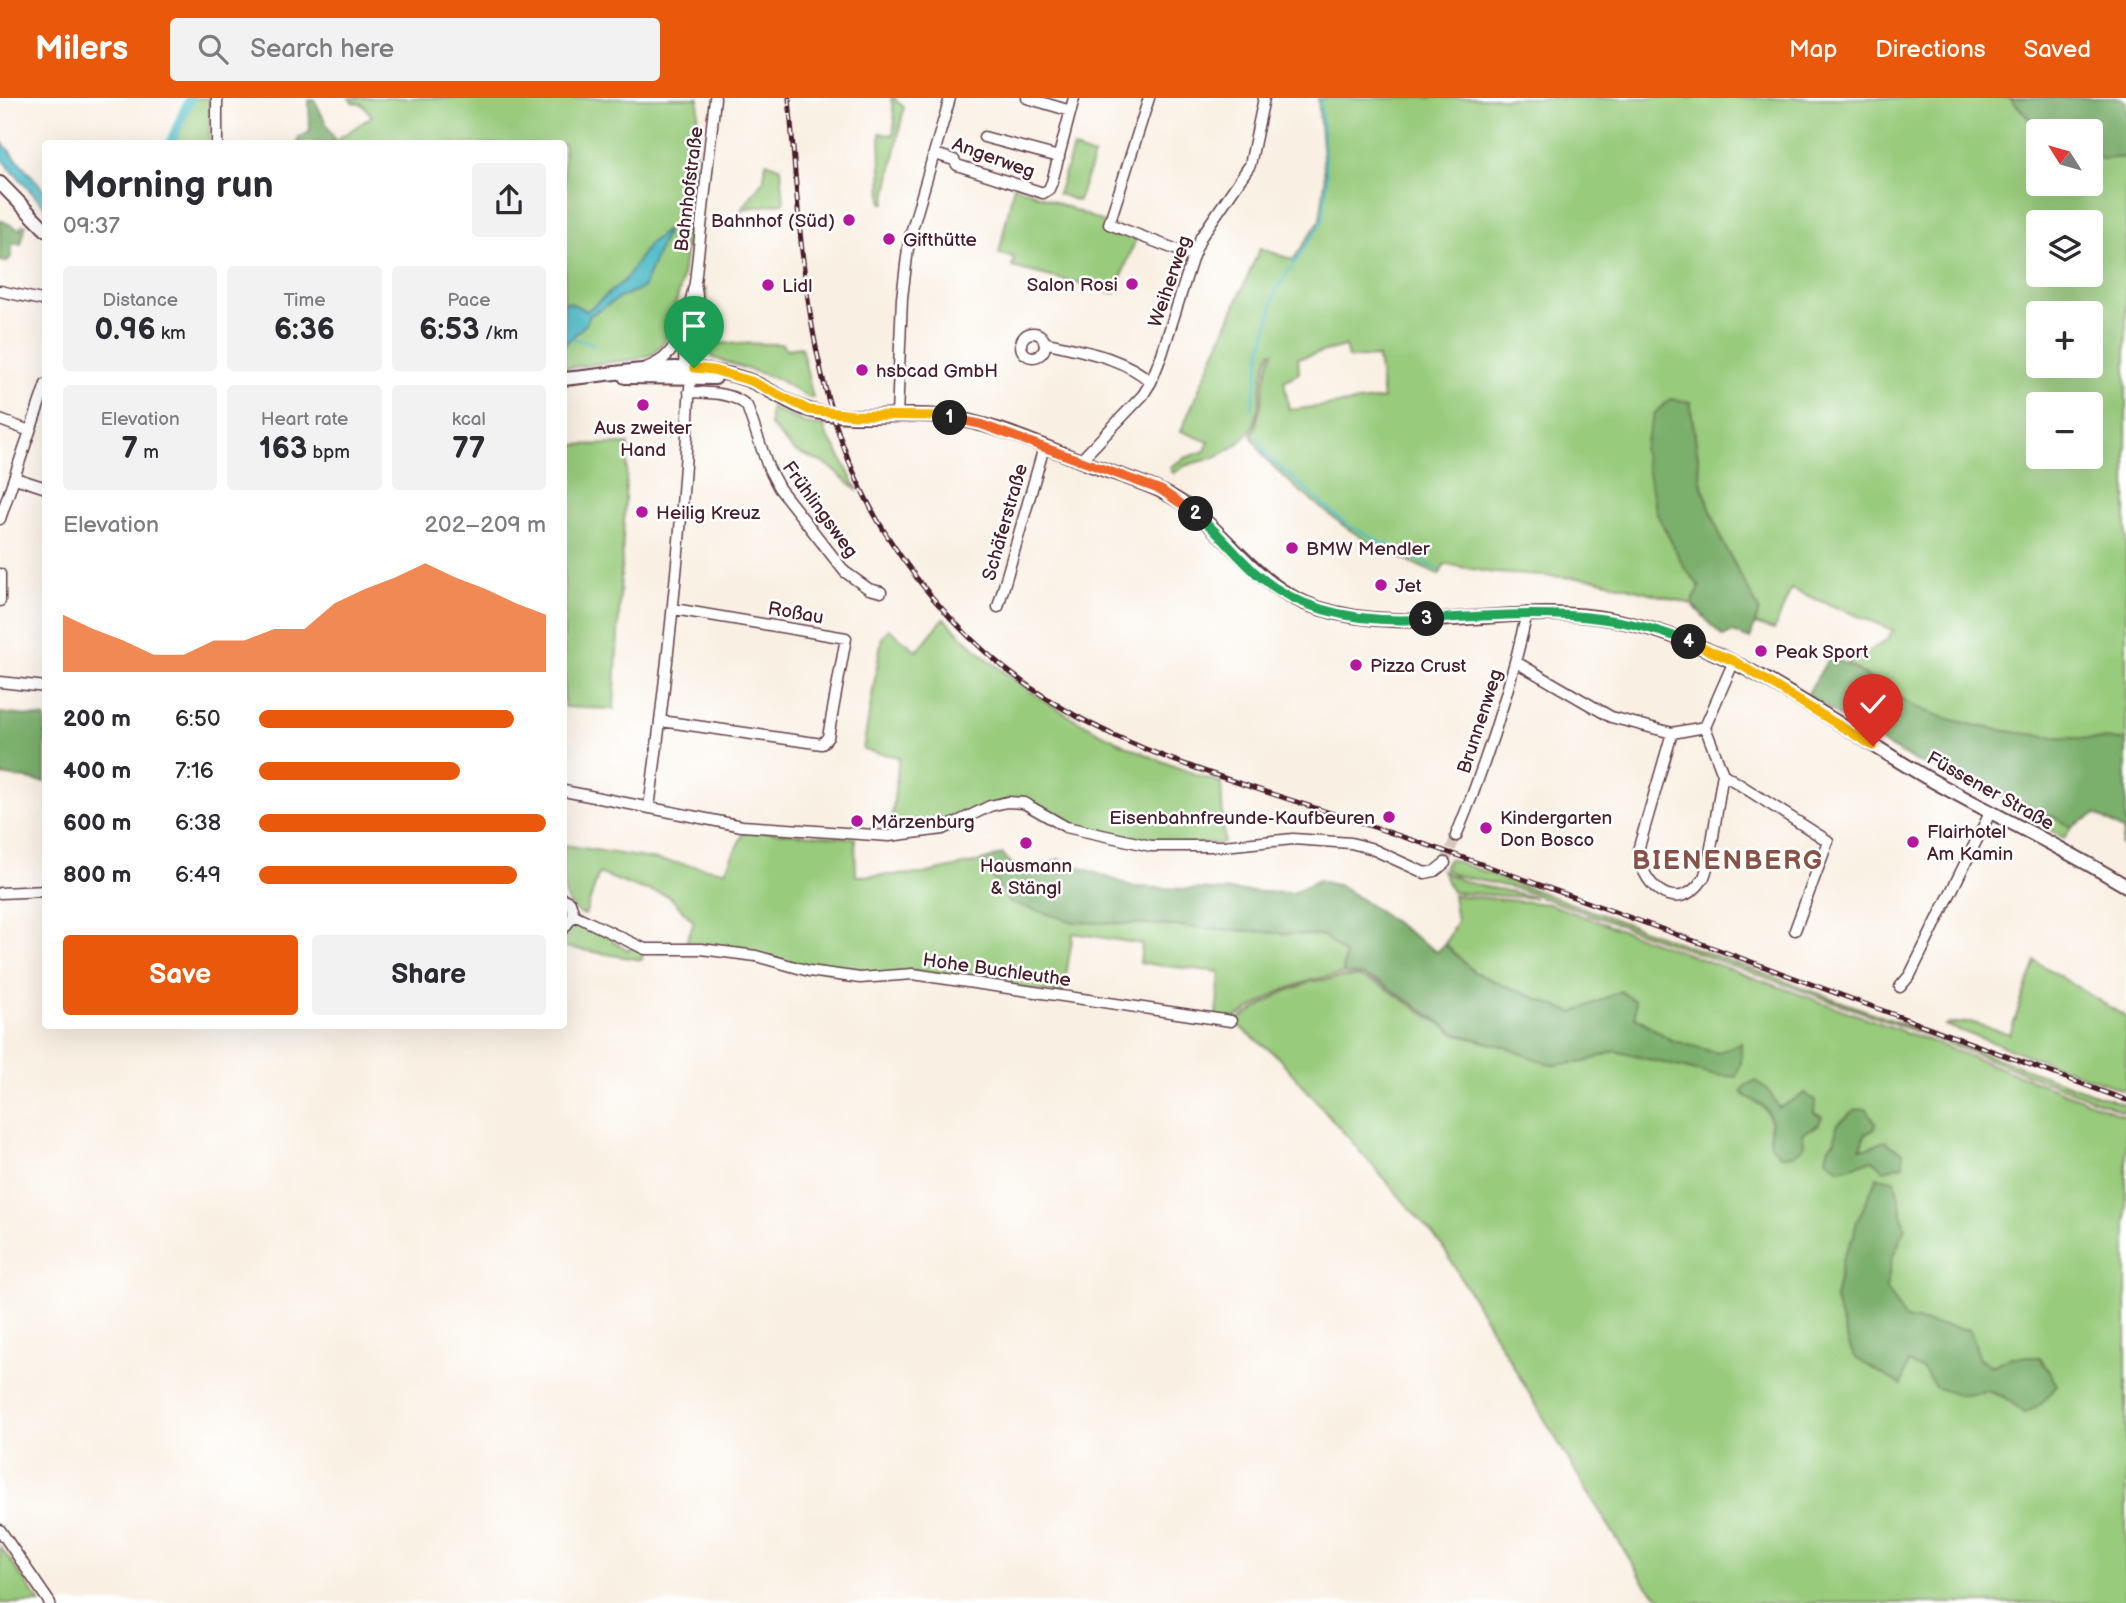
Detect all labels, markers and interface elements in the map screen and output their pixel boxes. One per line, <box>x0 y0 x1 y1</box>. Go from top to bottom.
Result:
search box <box>170 18 660 81</box>
text: Milers <box>35 29 128 69</box>
icon: search <box>194 30 232 68</box>
text: Search here <box>250 34 394 65</box>
text: Map <box>1789 35 1837 64</box>
text: Directions <box>1875 35 1986 64</box>
text: Saved <box>2024 35 2091 64</box>
north arrow <box>2026 119 2104 196</box>
map controls <box>2026 119 2103 469</box>
street label: Bahnhofstraße <box>670 125 709 253</box>
street label: Angerweg <box>949 133 1038 184</box>
text: Morning run <box>63 163 274 208</box>
button: share <box>472 163 546 237</box>
place label: Bahnhof (Süd) <box>711 210 835 233</box>
button: layers <box>2026 210 2103 287</box>
text: 09:37 <box>63 212 120 240</box>
marker: Bahnhof (Süd) <box>841 212 857 228</box>
place label: Gifthütte <box>903 229 977 252</box>
marker: Gifthütte <box>881 231 897 247</box>
street label: Weiherweg <box>1144 233 1197 330</box>
place label: Salon Rosi <box>1027 274 1118 297</box>
place label: Lidl <box>782 275 813 298</box>
marker: Salon Rosi <box>1124 276 1140 292</box>
marker: Lidl <box>760 277 776 293</box>
text: Distance <box>102 289 178 312</box>
text: Time <box>283 289 326 312</box>
text: Pace <box>447 289 490 312</box>
pin <box>664 296 724 368</box>
button: + <box>2026 301 2103 378</box>
icon: arrive <box>675 307 713 345</box>
text: 0.96 <box>95 312 156 348</box>
text: 6:36 <box>274 312 335 348</box>
text: 6:53 <box>419 312 480 348</box>
text: km <box>156 322 186 345</box>
text: /km <box>480 322 518 345</box>
place label: hsbcad GmbH <box>876 360 998 383</box>
marker: hsbcad GmbH <box>854 362 870 378</box>
button: − <box>2026 392 2103 469</box>
marker: Aus zweiter Hand <box>635 397 651 413</box>
pin: 1 <box>932 400 968 436</box>
text: 1 <box>946 406 954 429</box>
text: Elevation <box>101 408 180 431</box>
text: Heart rate <box>261 408 348 431</box>
text: kcal <box>452 408 486 431</box>
place label: Aus zweiter Hand <box>594 417 693 462</box>
text: 7 <box>121 431 138 467</box>
text: 163 <box>259 431 307 467</box>
text: 77 <box>452 431 485 467</box>
text: m <box>138 441 159 464</box>
text: bpm <box>307 441 350 464</box>
street label: Frühlingsweg <box>777 457 863 563</box>
street label: Schäferstraße <box>978 461 1033 583</box>
pin: 2 <box>1178 496 1214 532</box>
place label: Heilig Kreuz <box>656 502 761 525</box>
text: 2 <box>1190 502 1201 525</box>
marker: Heilig Kreuz <box>634 504 650 520</box>
text: Elevation <box>63 511 159 539</box>
text: 202–209 m <box>425 511 546 539</box>
place label: BMW Mendler <box>1306 538 1431 561</box>
marker: BMW Mendler <box>1284 540 1300 556</box>
place label: Jet <box>1395 575 1422 598</box>
marker: Jet <box>1373 577 1389 593</box>
street label: Roßau <box>766 597 825 630</box>
pin: 3 <box>1410 602 1444 636</box>
text: 3 <box>1421 607 1432 630</box>
pin: 4 <box>1672 624 1706 660</box>
text: 4 <box>1683 630 1694 653</box>
place label: Peak Sport <box>1775 641 1869 664</box>
marker: Peak Sport <box>1753 643 1769 659</box>
place label: Pizza Crust <box>1370 655 1467 678</box>
marker: Pizza Crust <box>1348 657 1364 673</box>
street label: Brunnenweg <box>1453 666 1508 777</box>
pin <box>1843 674 1903 746</box>
icon: check <box>1854 685 1892 723</box>
text: 200 m <box>63 705 131 733</box>
text: 6:50 <box>175 705 220 733</box>
street label: Füssener Straße <box>1923 747 2058 836</box>
text: 400 m <box>63 757 131 785</box>
text: 7:16 <box>175 757 214 785</box>
place label: Eisenbahnfreunde-Kaufbeuren <box>1109 807 1375 830</box>
place label: Kindergarten Don Bosco <box>1500 807 1612 852</box>
text: 600 m <box>63 809 131 837</box>
text: 6:38 <box>175 809 221 837</box>
marker: Eisenbahnfreunde-Kaufbeuren <box>1381 809 1397 825</box>
place label: Märzenburg <box>871 811 975 834</box>
marker: Märzenburg <box>849 813 865 829</box>
marker: Kindergarten Don Bosco <box>1478 820 1494 836</box>
place label: Flairhotel Am Kamin <box>1927 821 2013 866</box>
marker: Flairhotel Am Kamin <box>1905 834 1921 850</box>
marker: Hausmann & Stängl <box>1018 835 1034 851</box>
district label: BIENENBERG <box>1632 846 1824 877</box>
place label: Hausmann & Stängl <box>980 855 1072 900</box>
text: 800 m <box>63 861 131 889</box>
text: 6:49 <box>175 861 221 889</box>
button: Save <box>63 935 298 1015</box>
button: Share <box>312 935 546 1015</box>
street label: Hohe Buchleuthe <box>921 949 1072 992</box>

